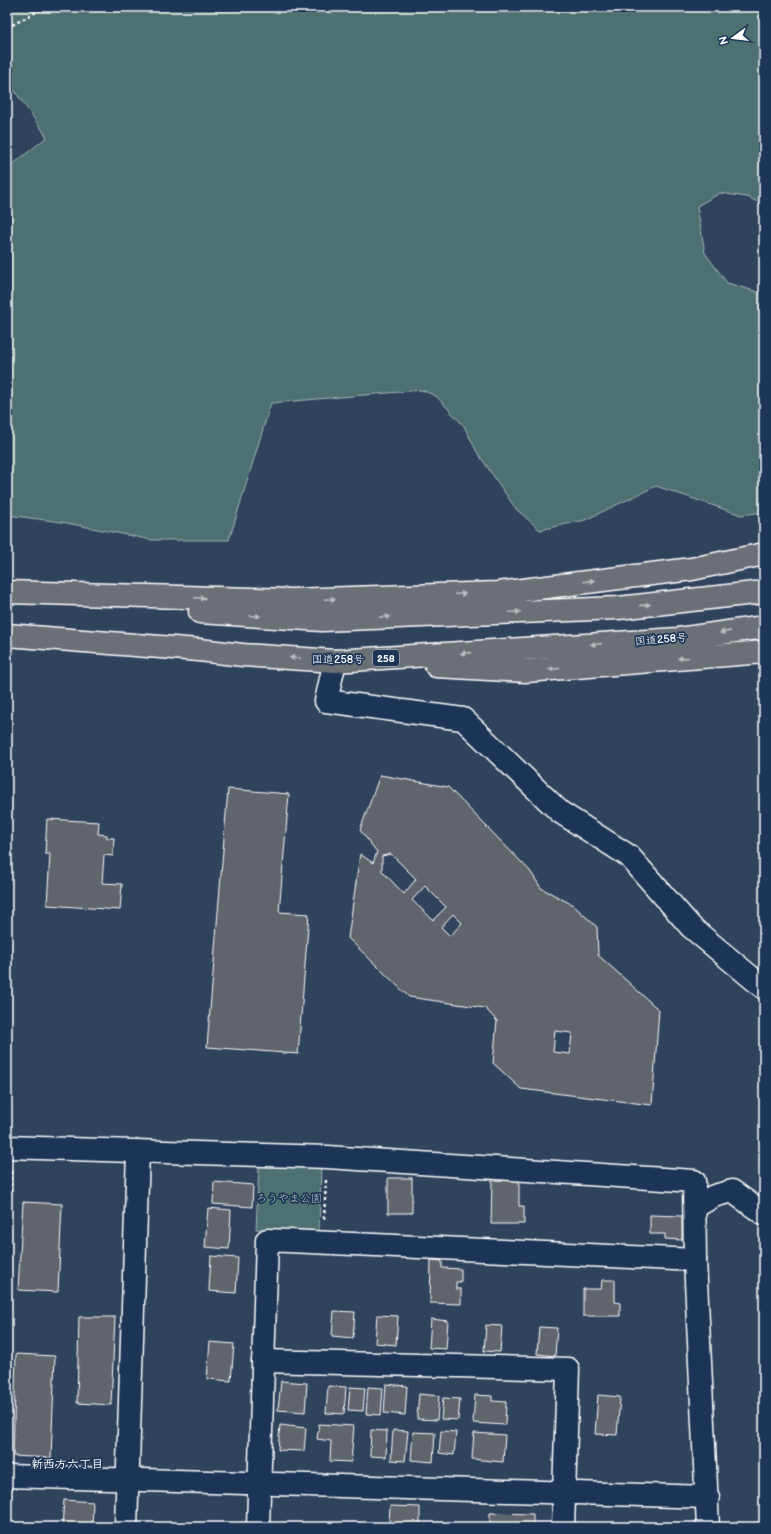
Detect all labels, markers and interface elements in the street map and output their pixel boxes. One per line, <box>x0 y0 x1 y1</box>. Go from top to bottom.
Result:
north arrow <box>713 18 753 58</box>
text: N <box>716 35 731 46</box>
one-way arrow <box>583 578 595 585</box>
one-way arrow <box>454 591 467 597</box>
one-way arrow <box>194 595 207 601</box>
one-way arrow <box>324 596 337 602</box>
one-way arrow <box>639 601 651 608</box>
one-way arrow <box>509 608 521 615</box>
one-way arrow <box>249 612 261 619</box>
one-way arrow <box>379 614 392 620</box>
one-way arrow <box>719 629 731 636</box>
street label: 国道258号 <box>634 631 688 648</box>
one-way arrow <box>590 641 602 648</box>
one-way arrow <box>460 649 472 656</box>
road number: 258 <box>373 650 399 666</box>
street label: 国道258号 <box>312 653 364 666</box>
one-way arrow <box>289 655 301 662</box>
one-way arrow <box>677 655 689 662</box>
one-way arrow <box>548 665 560 672</box>
park label: ろうやま公園 <box>256 1192 322 1205</box>
district label: 新西方六丁目 <box>31 1457 103 1472</box>

